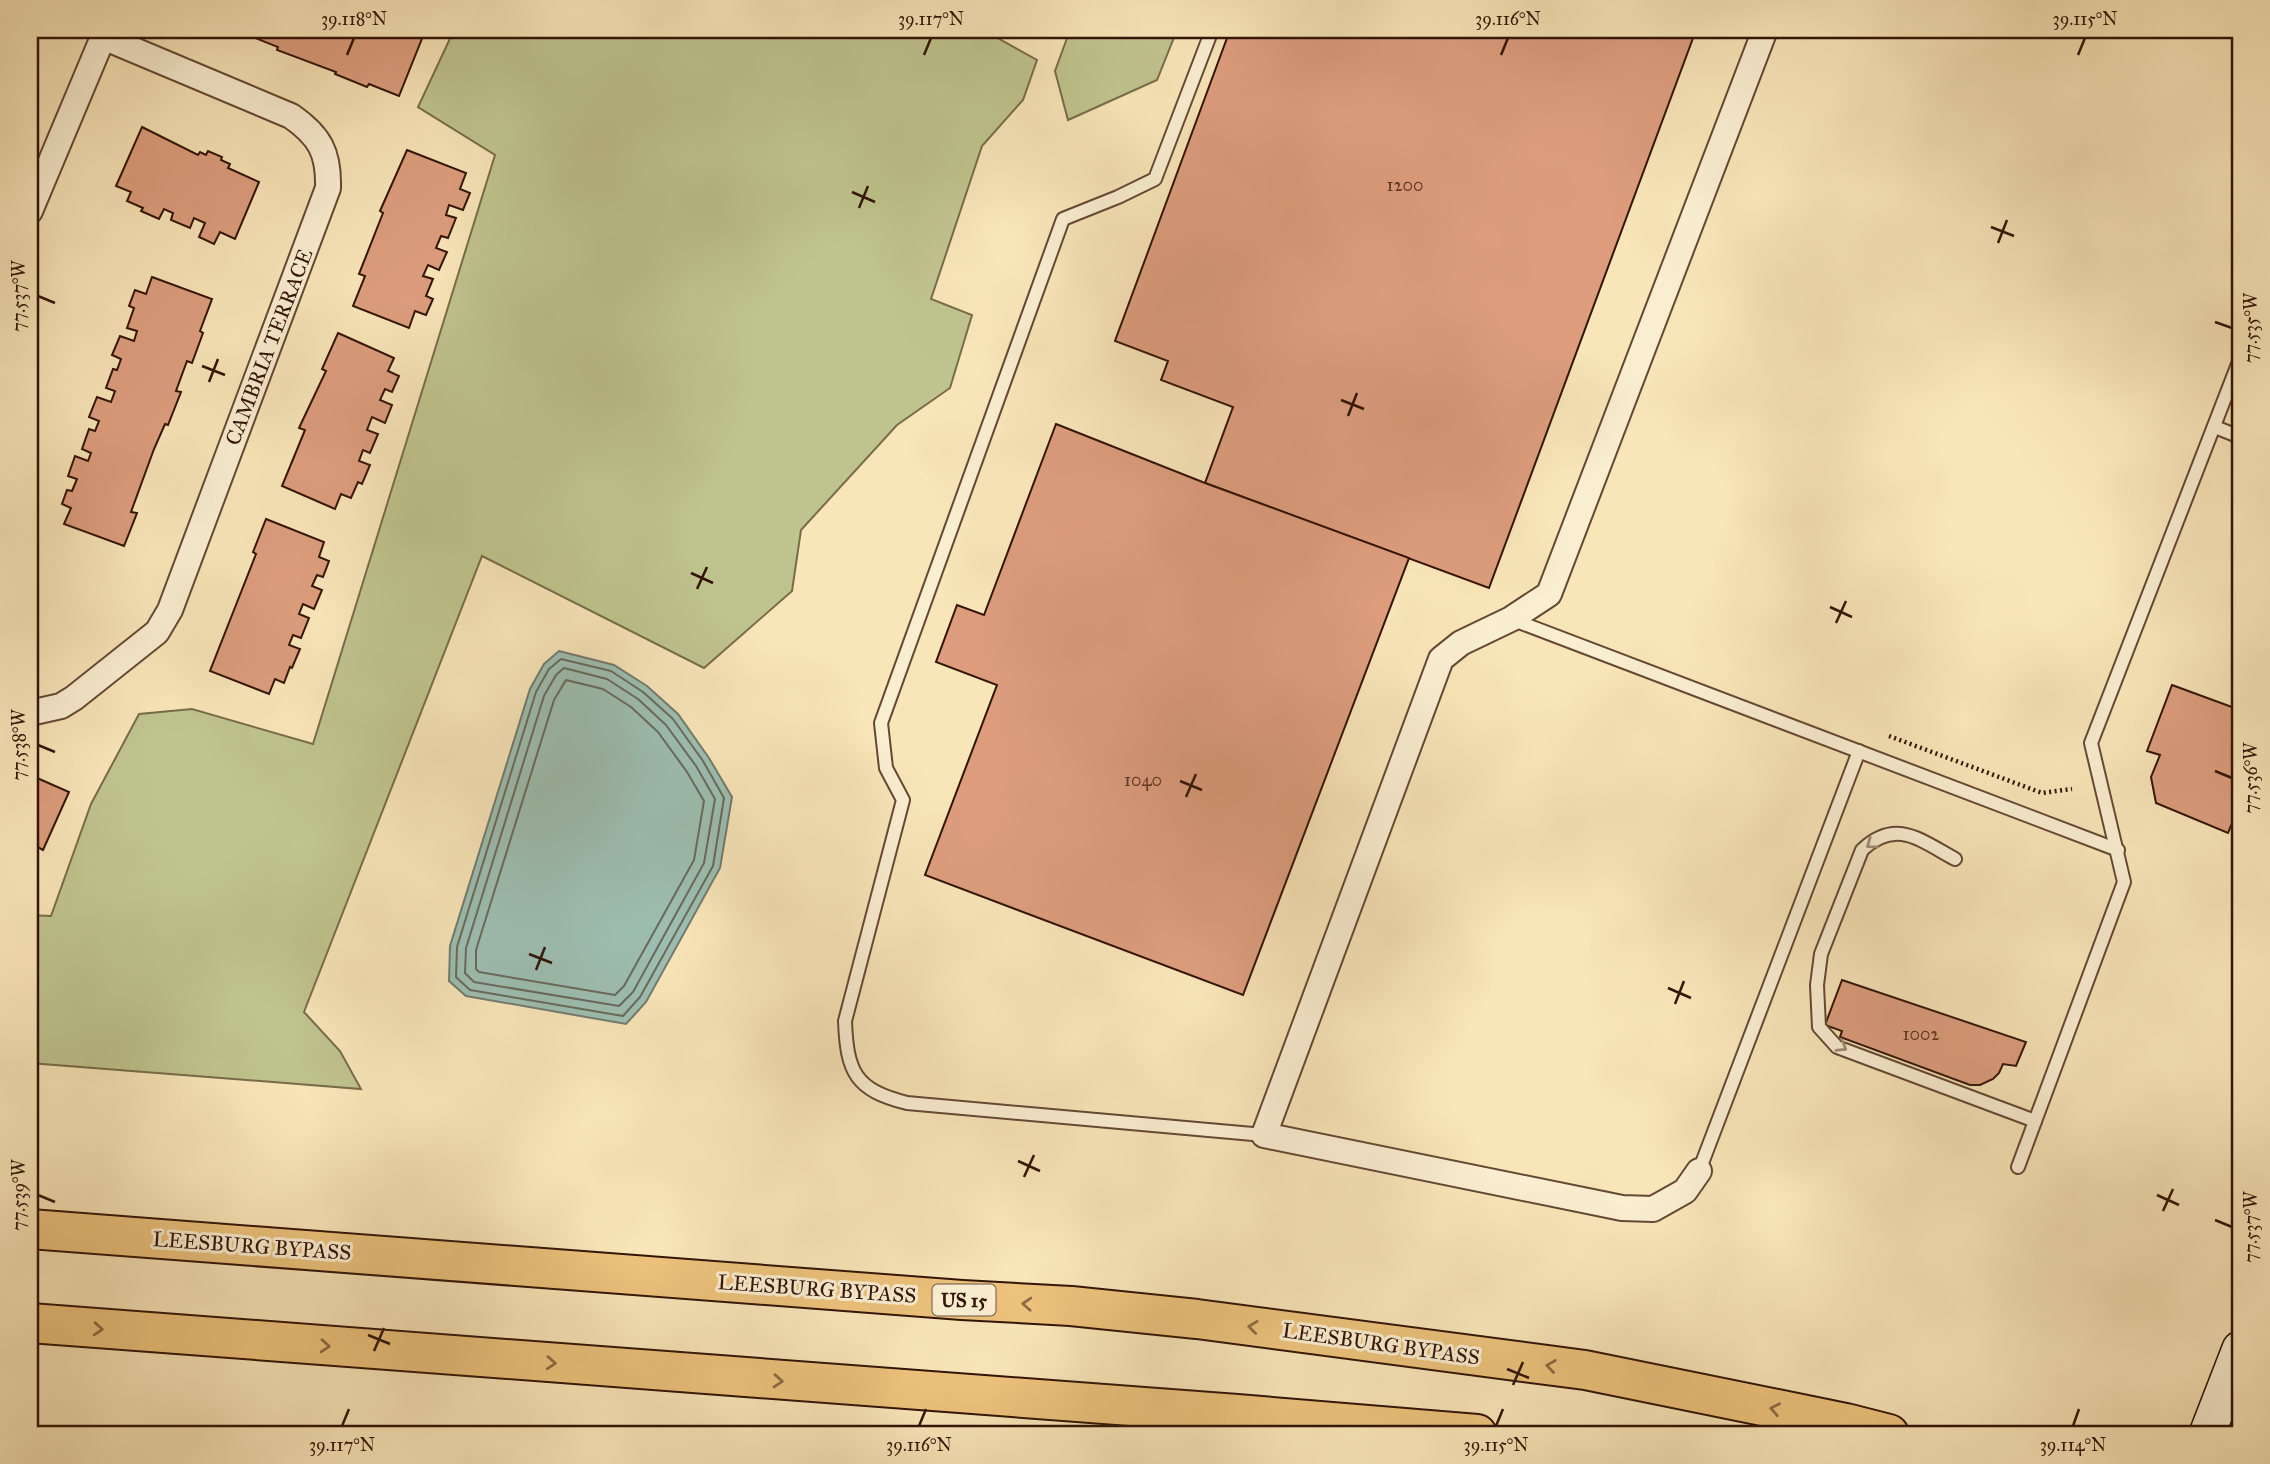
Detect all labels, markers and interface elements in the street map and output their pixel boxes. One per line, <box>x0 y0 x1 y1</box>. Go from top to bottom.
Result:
text: 39.118°N <box>321 8 387 30</box>
text: 39.117°N <box>898 8 964 30</box>
text: 39.116°N <box>1475 8 1541 30</box>
text: 39.115°N <box>2053 8 2117 30</box>
house number: 1200 <box>1387 174 1423 196</box>
street label: CAMBRIA TERRACE <box>220 245 318 449</box>
text: 77.537°W <box>8 259 30 332</box>
text: 77.535°W <box>2240 292 2262 363</box>
text: 77.538°W <box>8 708 30 781</box>
text: 77.536°W <box>2240 742 2262 813</box>
house number: 1040 <box>1124 769 1162 791</box>
one-way arrow <box>1867 836 1879 848</box>
house number: 1002 <box>1903 1023 1940 1045</box>
one-way arrow <box>1834 1039 1847 1052</box>
text: 77.539°W <box>8 1158 30 1231</box>
text: 77.537°W <box>2240 1190 2262 1263</box>
street label: LEESBURG BYPASS <box>152 1226 352 1266</box>
street label: LEESBURG BYPASS <box>717 1269 917 1309</box>
road number: US 15 <box>932 1284 996 1316</box>
one-way arrow <box>1021 1296 1032 1311</box>
street label: LEESBURG BYPASS <box>1281 1317 1481 1371</box>
one-way arrow <box>1247 1319 1259 1334</box>
one-way arrow <box>93 1321 104 1336</box>
one-way arrow <box>319 1338 330 1353</box>
one-way arrow <box>546 1355 557 1370</box>
one-way arrow <box>1546 1359 1557 1374</box>
one-way arrow <box>773 1373 784 1388</box>
one-way arrow <box>1769 1402 1781 1417</box>
text: 39.117°N <box>309 1434 375 1456</box>
text: 39.116°N <box>886 1434 952 1456</box>
text: 39.115°N <box>1464 1434 1528 1456</box>
text: 39.114°N <box>2040 1434 2106 1456</box>

